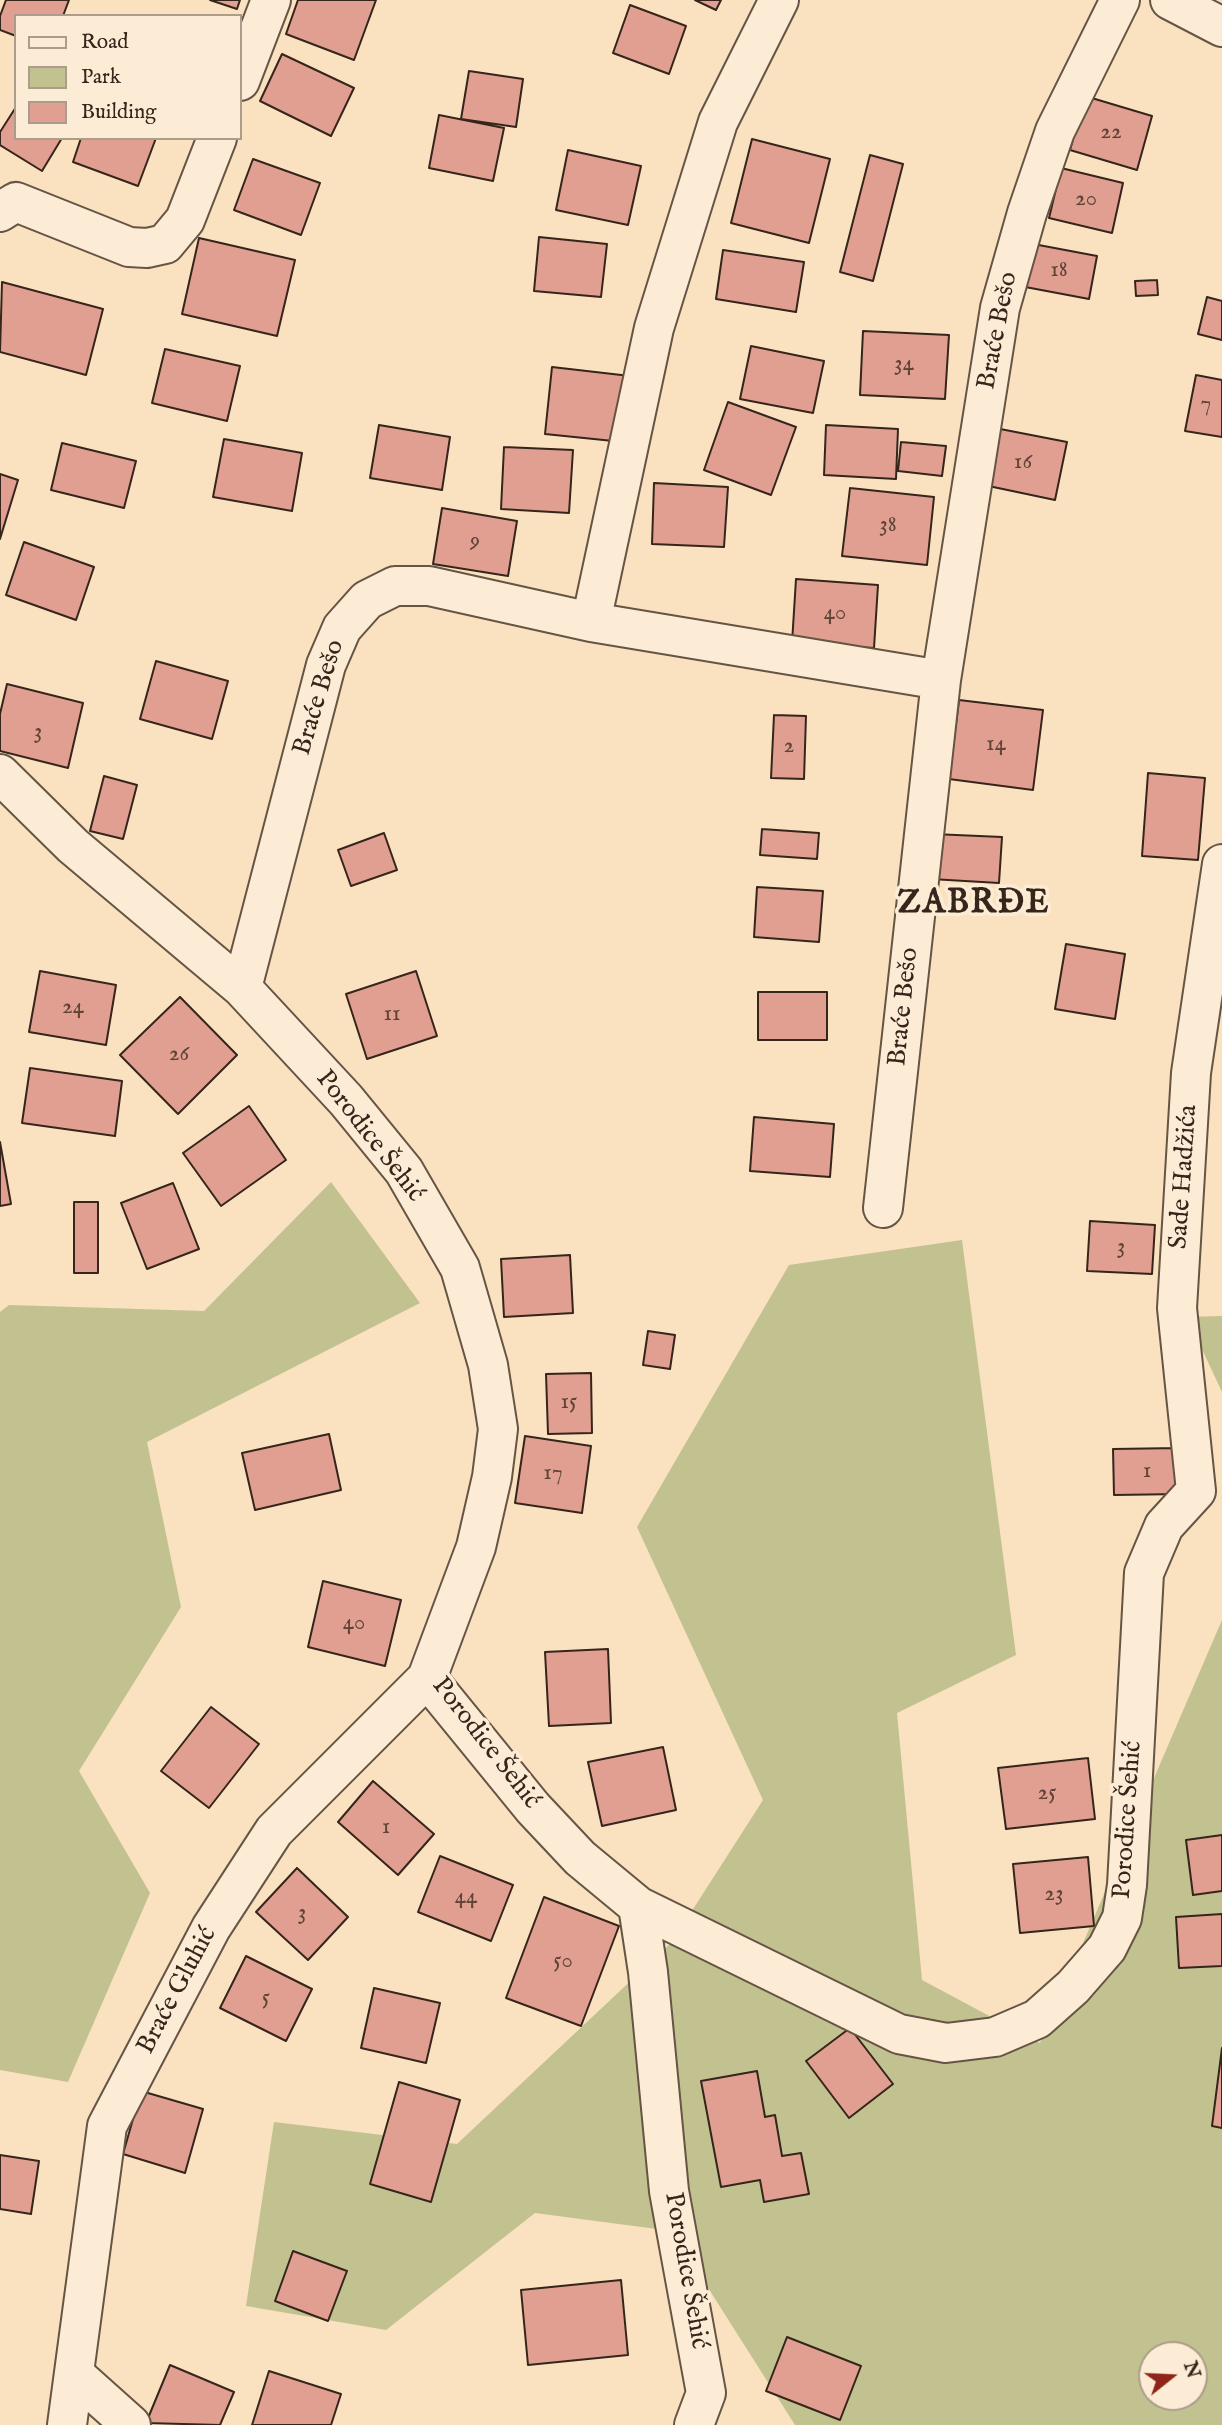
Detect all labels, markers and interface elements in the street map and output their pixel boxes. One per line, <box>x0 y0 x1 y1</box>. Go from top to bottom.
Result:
legend <box>14 14 242 140</box>
text: Road <box>81 29 128 56</box>
text: Park <box>81 64 121 91</box>
text: Building <box>81 99 156 126</box>
house number: 22 <box>1100 119 1122 147</box>
house number: 20 <box>1075 186 1097 214</box>
house number: 18 <box>1050 257 1068 285</box>
street label: Braće Bešo <box>972 270 1026 392</box>
house number: 34 <box>894 351 914 379</box>
house number: 7 <box>1201 391 1211 419</box>
house number: 16 <box>1014 449 1032 477</box>
house number: 38 <box>879 512 897 540</box>
house number: 9 <box>470 528 480 556</box>
house number: 40 <box>824 600 846 628</box>
street label: Braće Bešo <box>288 637 352 759</box>
house number: 3 <box>34 719 42 747</box>
house number: 14 <box>986 731 1006 759</box>
house number: 2 <box>784 733 794 761</box>
district label: ZABRĐE <box>898 885 1050 925</box>
street label: Braće Bešo <box>883 946 927 1068</box>
house number: 24 <box>62 994 84 1022</box>
house number: 11 <box>383 1001 401 1029</box>
house number: 26 <box>169 1041 189 1069</box>
street label: Porodice Šehić <box>308 1065 430 1209</box>
street label: Sade Hadžića <box>1164 1104 1206 1250</box>
house number: 3 <box>1117 1234 1125 1262</box>
house number: 15 <box>561 1389 577 1417</box>
house number: 1 <box>1143 1458 1151 1486</box>
house number: 17 <box>543 1460 563 1488</box>
house number: 40 <box>343 1610 365 1638</box>
street label: Porodice Šehić <box>424 1672 546 1816</box>
street label: Porodice Šehić <box>1108 1740 1150 1900</box>
house number: 25 <box>1037 1780 1057 1808</box>
house number: 1 <box>382 1814 390 1842</box>
house number: 23 <box>1044 1881 1064 1909</box>
house number: 44 <box>455 1884 477 1912</box>
house number: 3 <box>298 1900 306 1928</box>
street label: Braće Gluhić <box>131 1922 225 2060</box>
house number: 50 <box>553 1948 573 1976</box>
house number: 5 <box>262 1985 270 2013</box>
street label: Porodice Šehić <box>656 2190 714 2352</box>
north arrow <box>1138 2341 1208 2411</box>
text: N <box>1177 2359 1205 2382</box>

